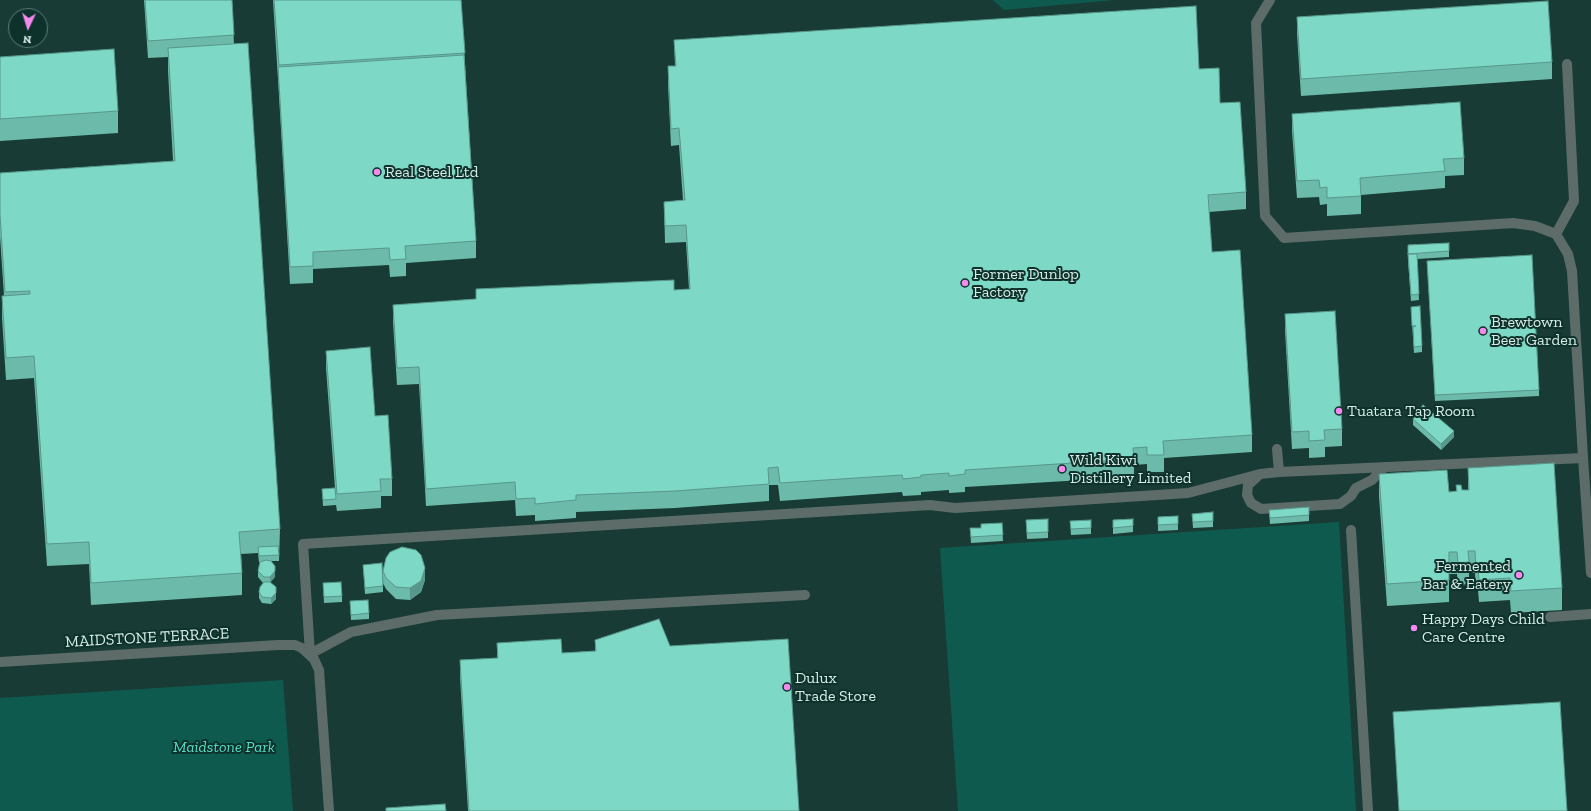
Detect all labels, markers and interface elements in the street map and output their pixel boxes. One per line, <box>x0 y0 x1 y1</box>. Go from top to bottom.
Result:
north arrow <box>8 8 48 48</box>
text: N <box>23 33 32 46</box>
place label: Real Steel Ltd <box>385 162 479 182</box>
marker: Real Steel Ltd <box>372 167 382 177</box>
place label: Former Dunlop Factory <box>973 264 1079 302</box>
marker: Former Dunlop Factory <box>960 278 970 288</box>
place label: Brewtown Beer Garden <box>1491 312 1577 350</box>
marker: Brewtown Beer Garden <box>1478 326 1488 336</box>
place label: Tuatara Tap Room <box>1347 401 1475 421</box>
marker: Tuatara Tap Room <box>1334 406 1344 416</box>
place label: Wild Kiwi Distillery Limited <box>1070 450 1191 488</box>
marker: Wild Kiwi Distillery Limited <box>1057 464 1067 474</box>
place label: Fermented Bar & Eatery <box>1422 556 1511 594</box>
marker: Fermented Bar & Eatery <box>1514 570 1524 580</box>
place label: Happy Days Child Care Centre <box>1422 609 1545 647</box>
marker: Happy Days Child Care Centre <box>1409 623 1419 633</box>
street label: MAIDSTONE TERRACE <box>64 624 230 652</box>
place label: Dulux Trade Store <box>795 668 876 706</box>
marker: Dulux Trade Store <box>782 682 792 692</box>
park label: Maidstone Park <box>173 737 275 757</box>

